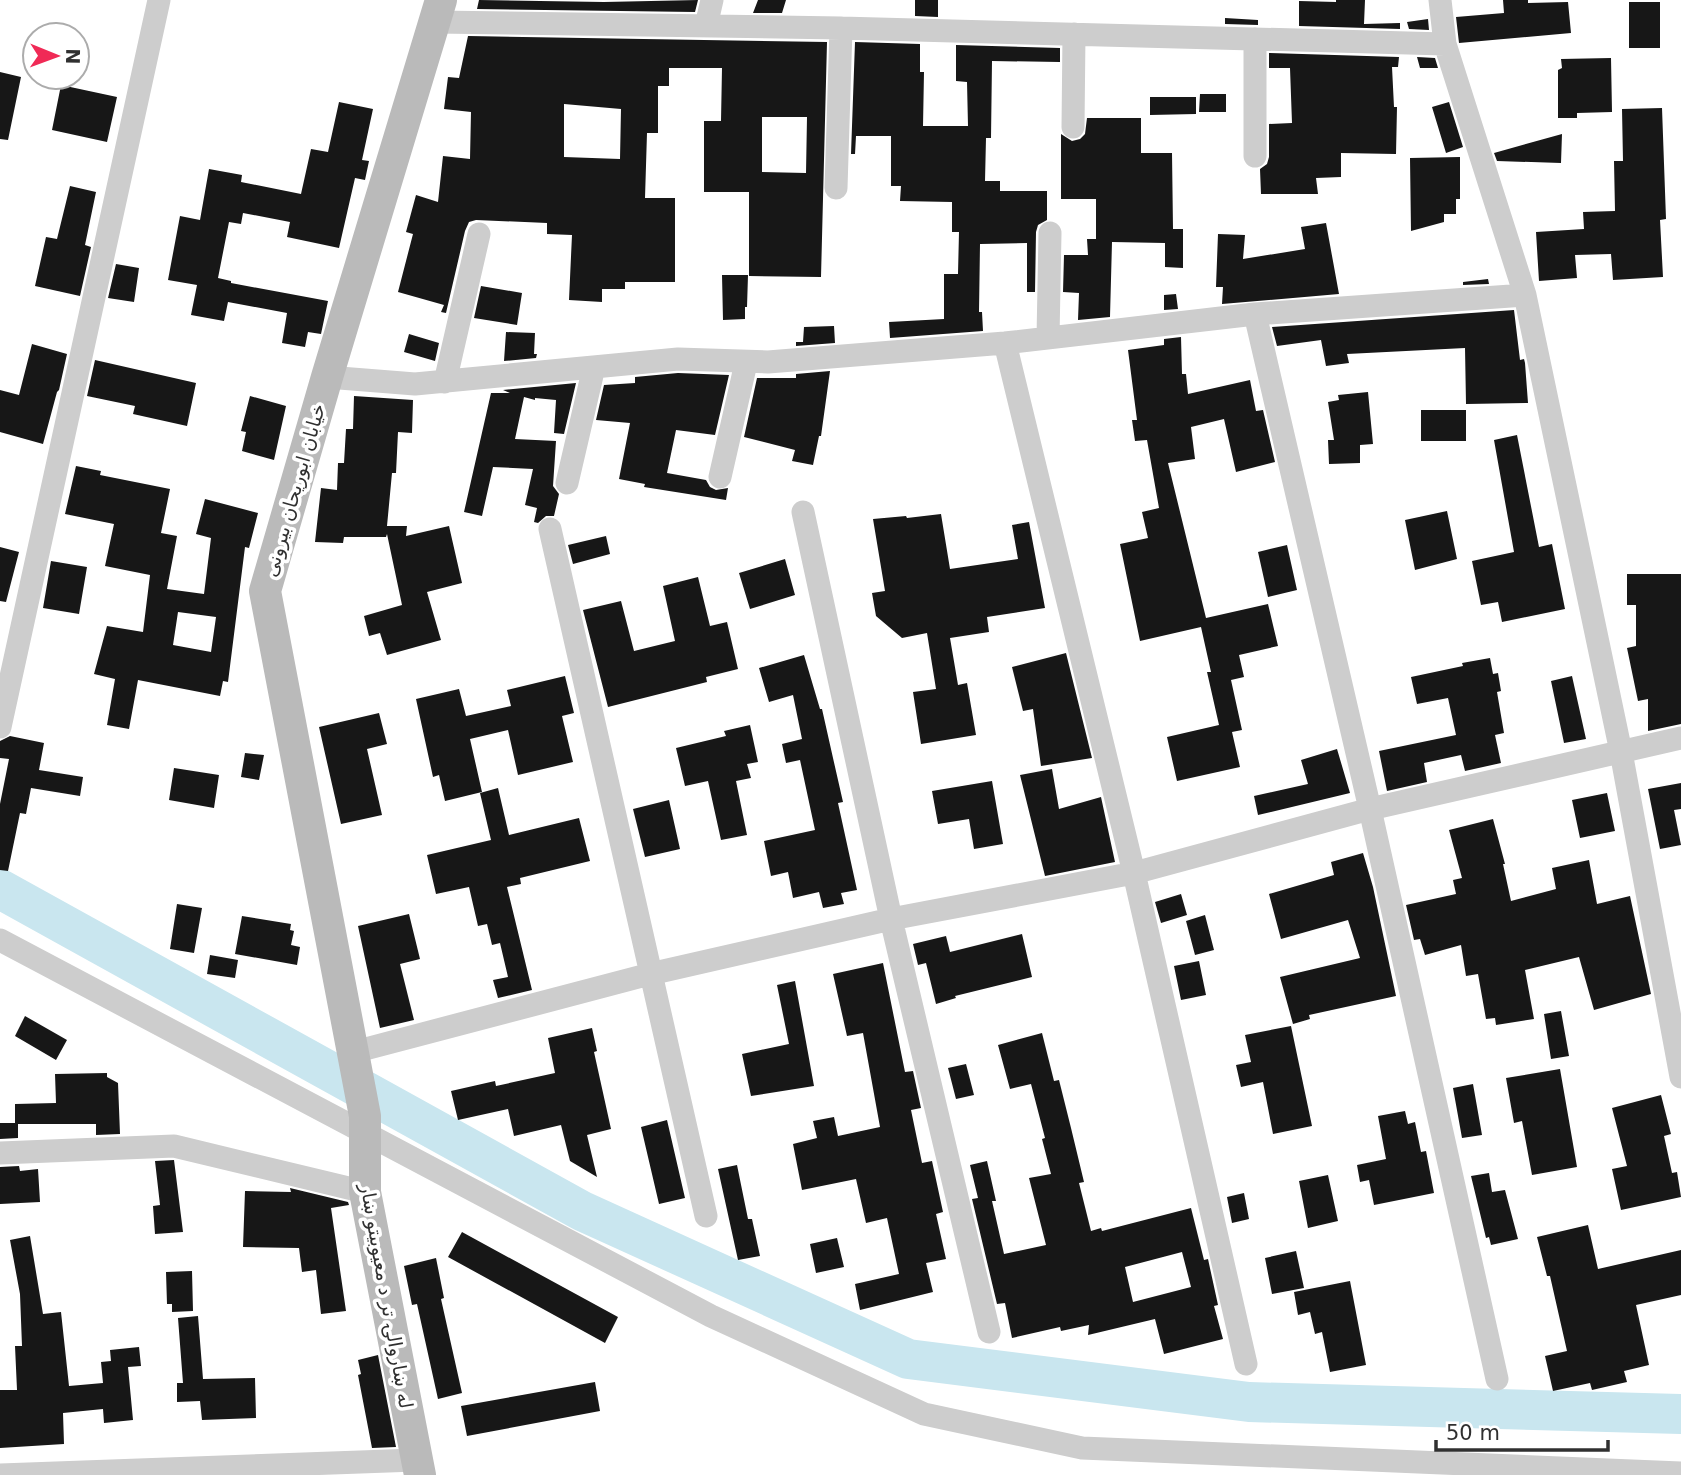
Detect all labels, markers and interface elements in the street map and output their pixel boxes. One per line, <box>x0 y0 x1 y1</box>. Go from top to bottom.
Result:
north arrow <box>21 21 91 91</box>
text: N <box>62 48 84 64</box>
street label: خیابان ابوریحان بیرونی <box>259 401 330 579</box>
street label: له ښاروالۍ تر د معیوبیتو ښار <box>355 1181 418 1410</box>
scale bar <box>1436 1408 1608 1452</box>
text: 50 m <box>1446 1421 1500 1445</box>

